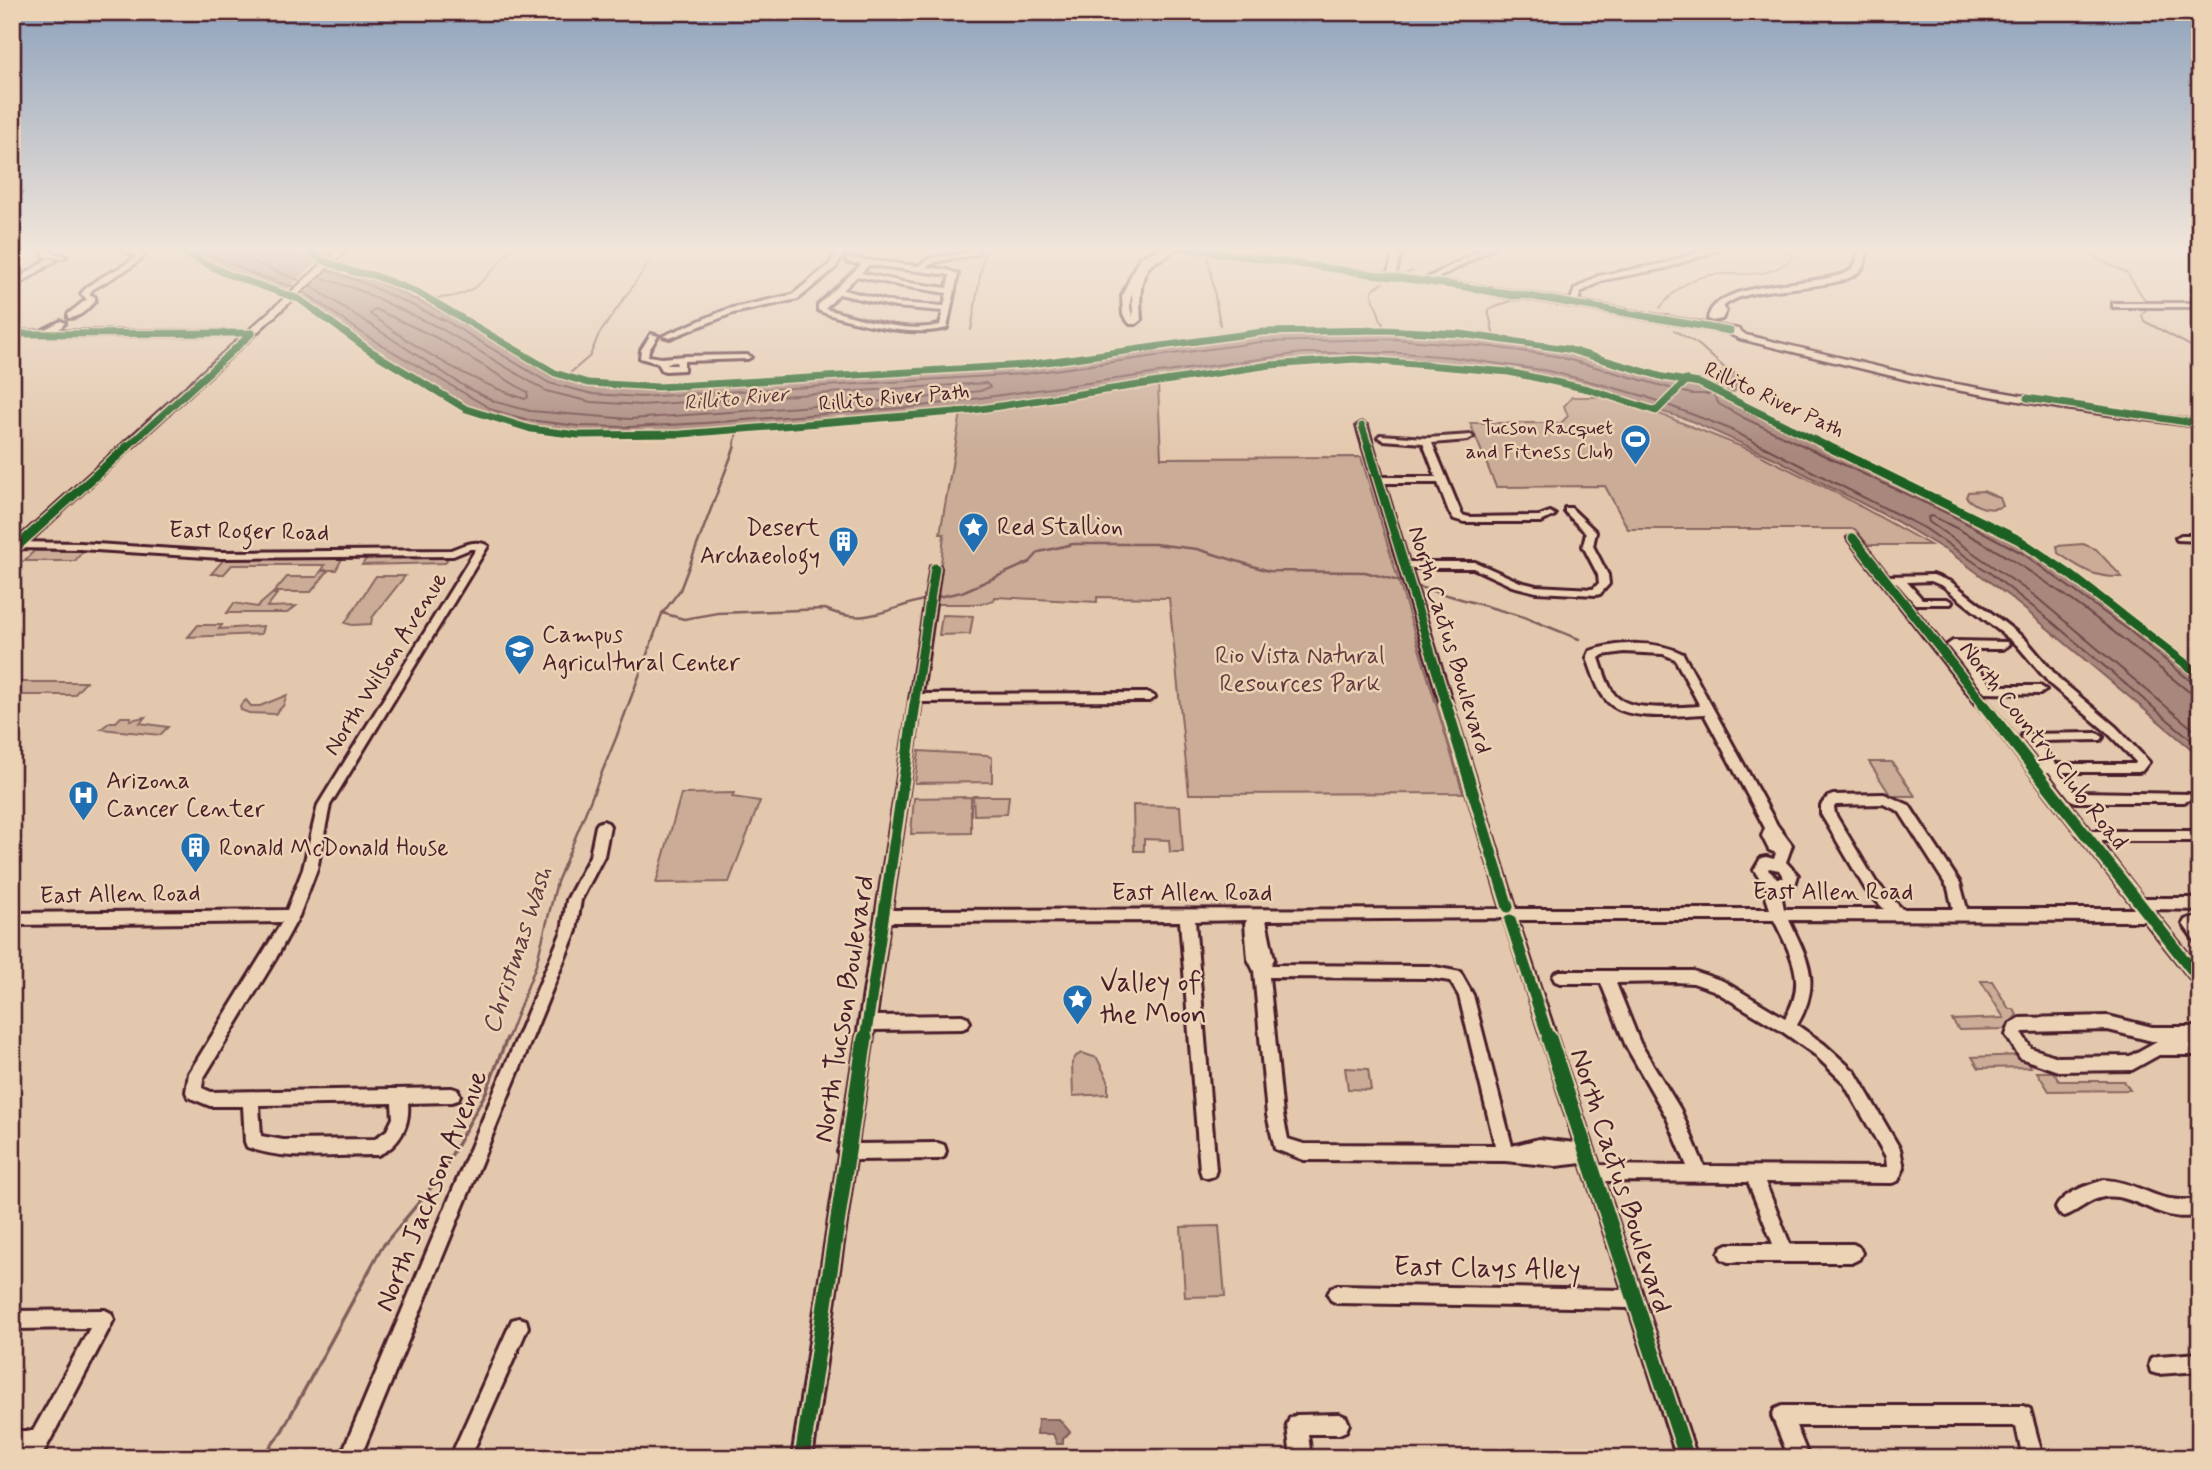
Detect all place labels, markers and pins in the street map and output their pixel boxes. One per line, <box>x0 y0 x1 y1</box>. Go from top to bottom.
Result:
place label: Tucson Racquet and Fitness Club <box>1466 414 1613 466</box>
sports icon: Tucson Racquet and Fitness Club <box>1619 423 1653 467</box>
place icon: Red Stallion <box>957 510 991 554</box>
place label: Red Stallion <box>997 512 1123 543</box>
place label: Desert Archaeology <box>700 513 820 575</box>
building icon: Desert Archaeology <box>826 525 860 569</box>
place label: Campus Agricultural Center <box>542 620 741 679</box>
school or university icon: Campus Agricultural Center <box>502 632 536 676</box>
place label: Arizona Cancer Center <box>106 766 265 825</box>
hospital icon: Arizona Cancer Center <box>66 778 100 822</box>
building icon: Ronald McDonald House <box>179 831 213 875</box>
place label: Ronald McDonald House <box>219 833 449 864</box>
place label: Valley of the Moon <box>1100 965 1207 1034</box>
place icon: Valley of the Moon <box>1060 982 1094 1026</box>

